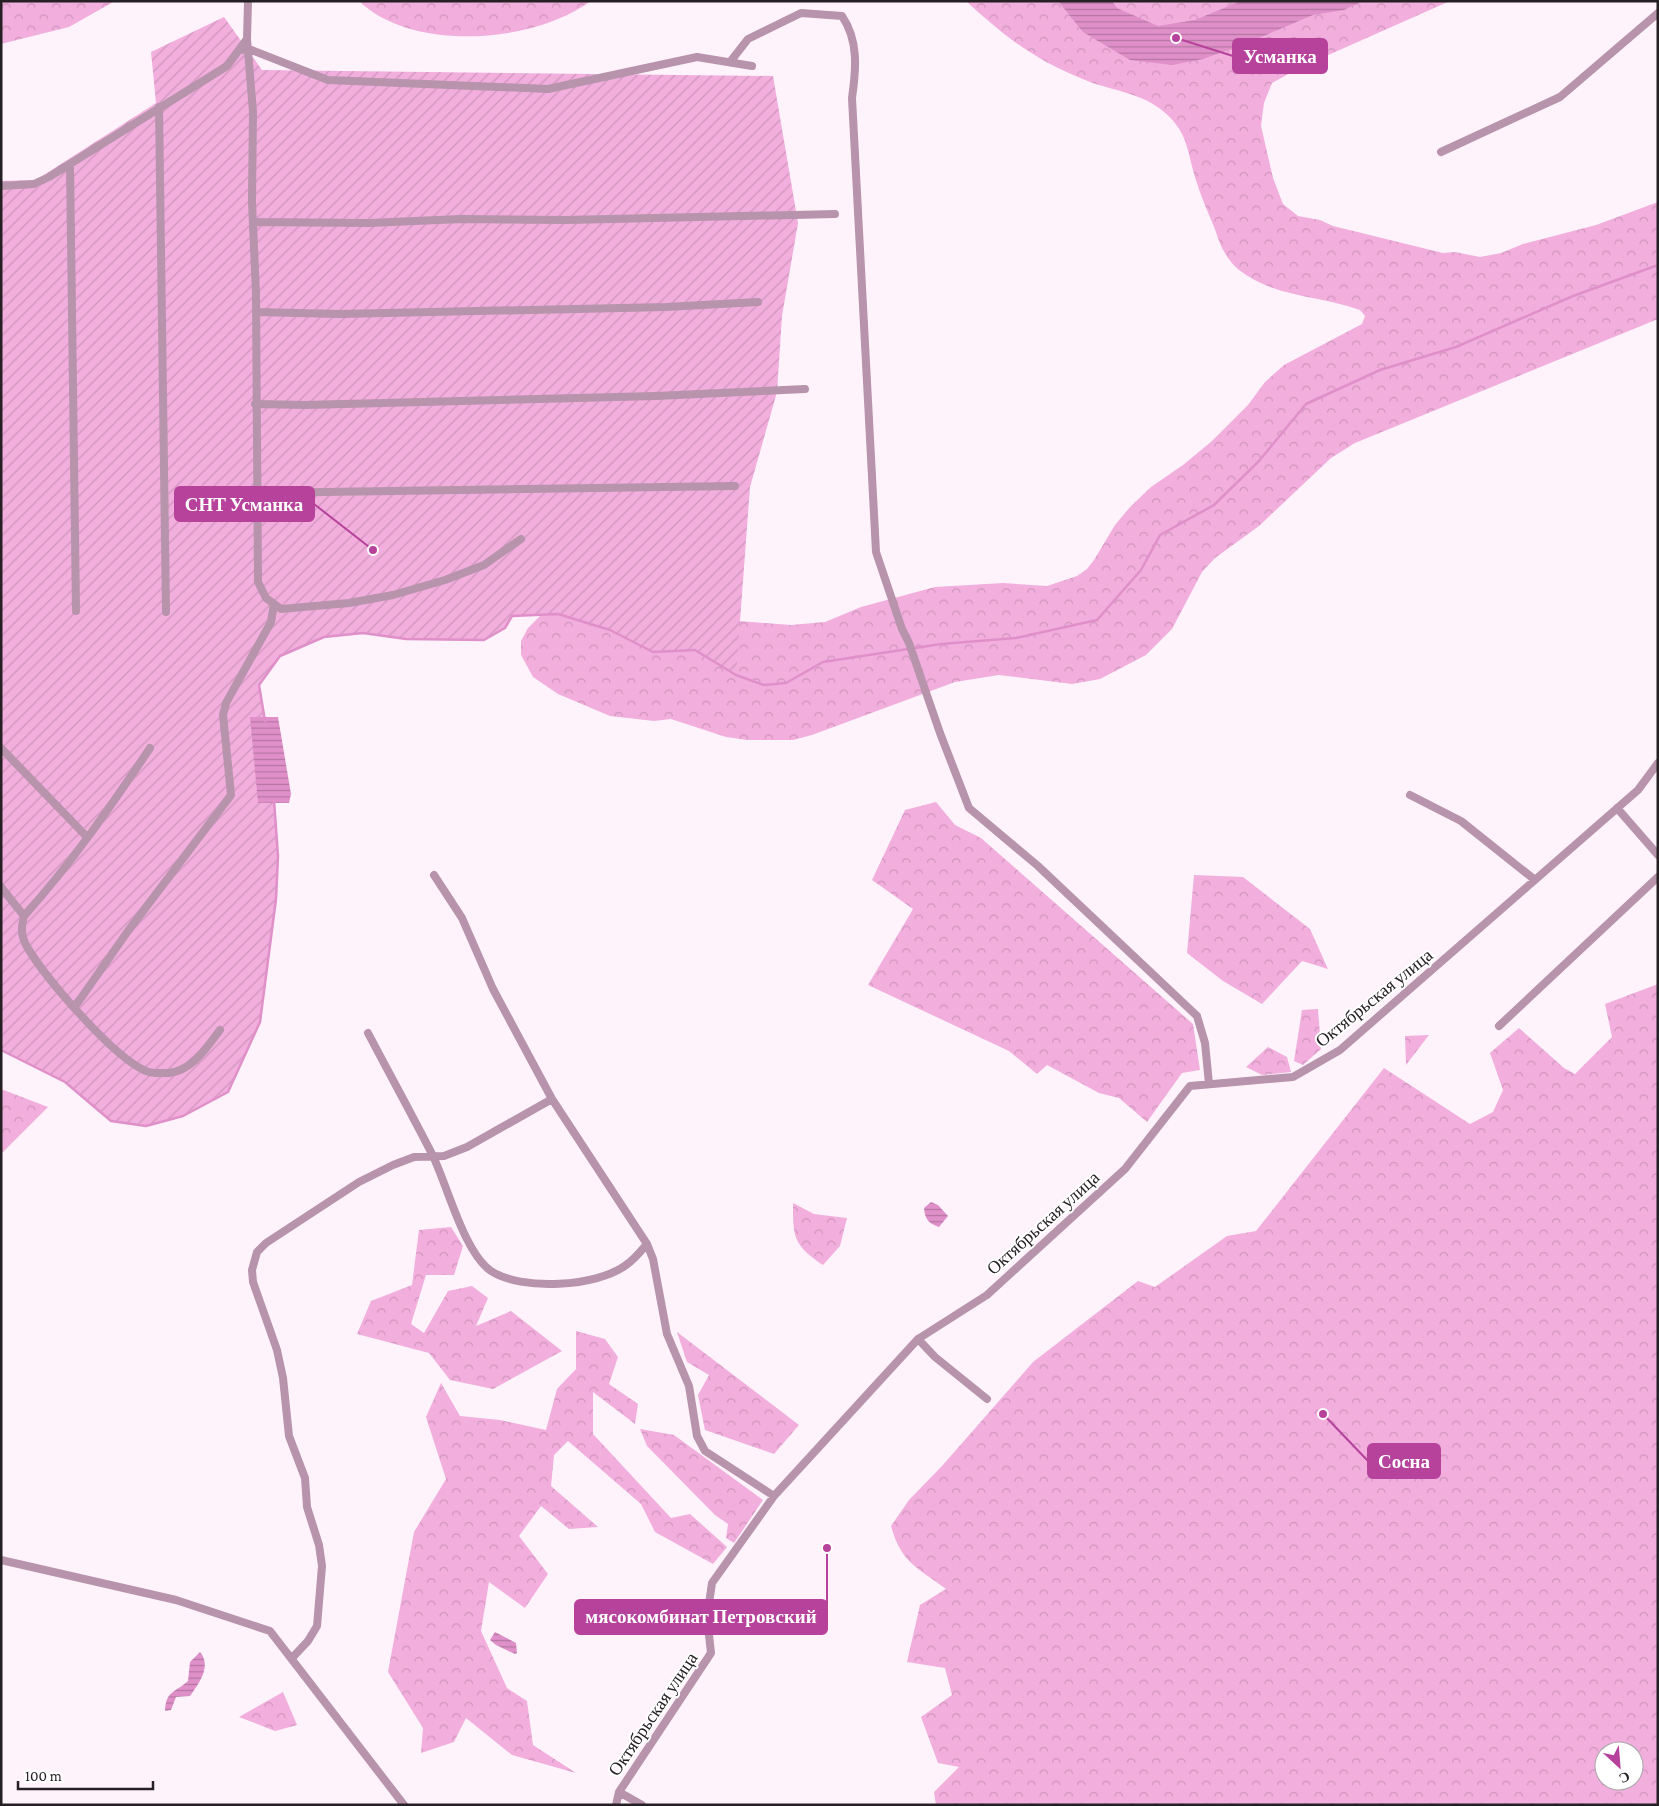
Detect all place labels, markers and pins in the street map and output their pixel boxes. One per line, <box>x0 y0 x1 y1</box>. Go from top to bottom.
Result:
callout: Усманка <box>1233 39 1327 73</box>
callout: СНТ Усманка <box>175 487 314 521</box>
callout: Сосна <box>1368 1444 1440 1478</box>
callout: мясокомбинат Петровский <box>575 1600 827 1634</box>

